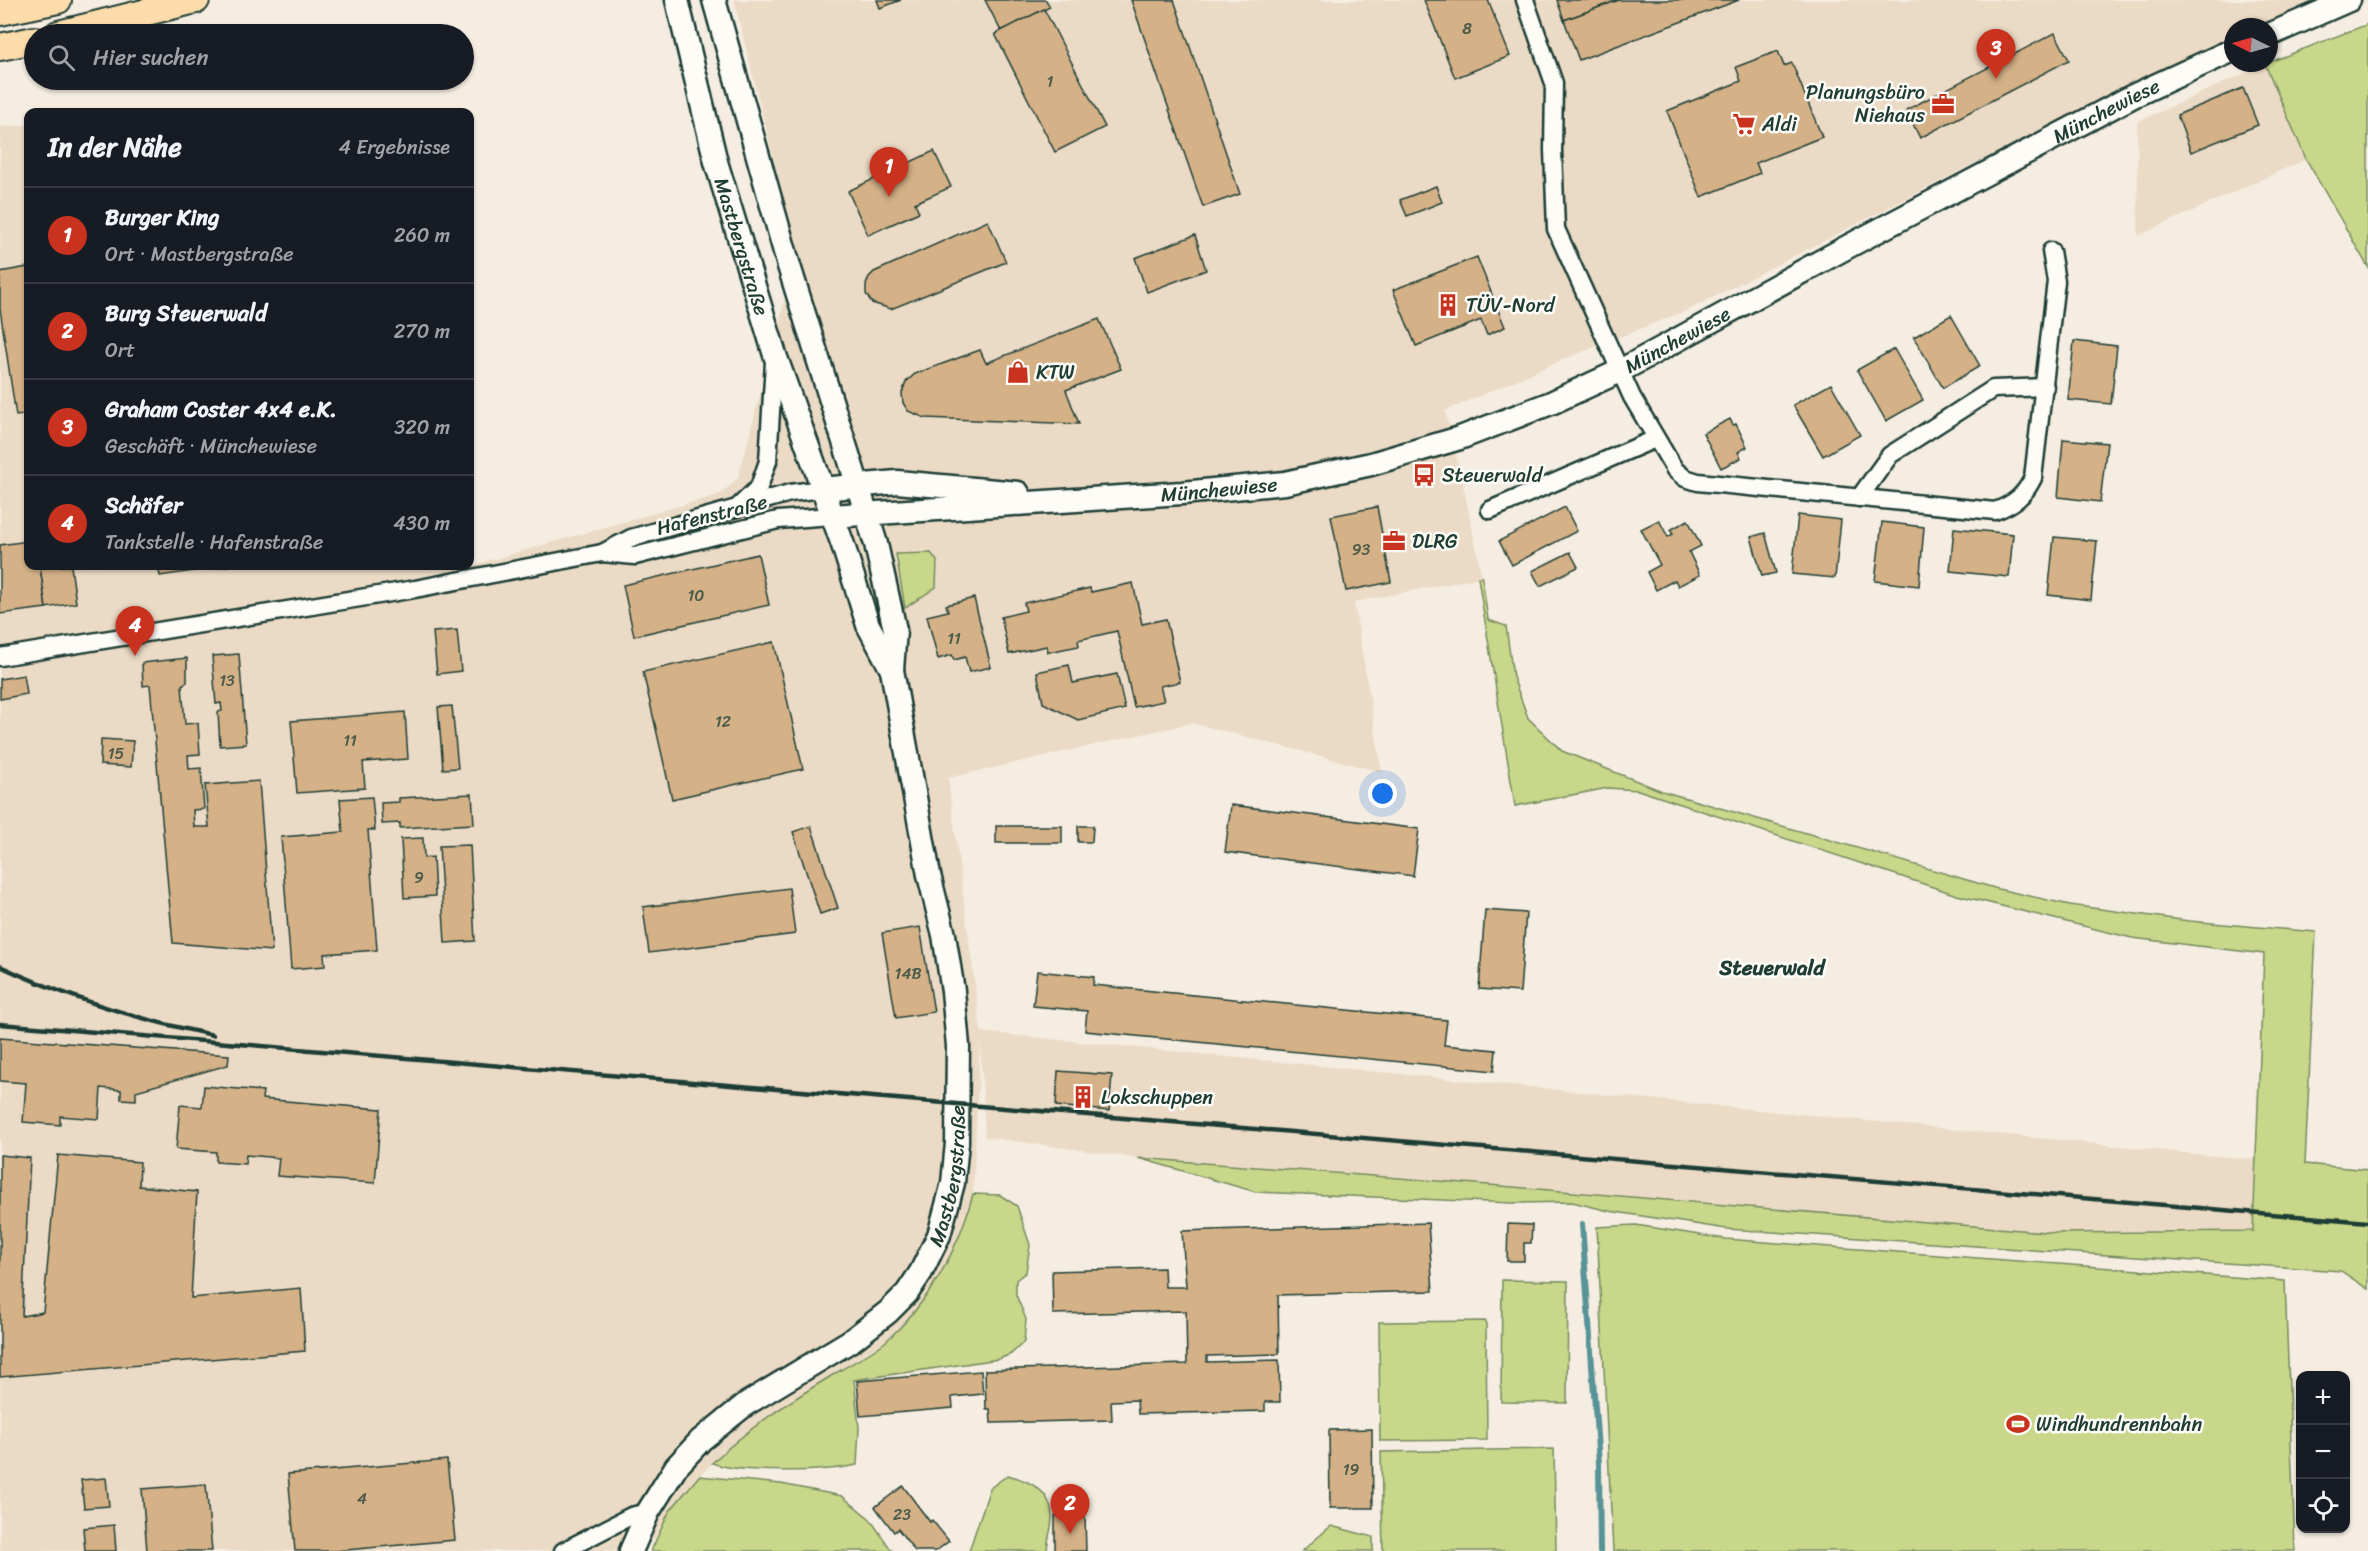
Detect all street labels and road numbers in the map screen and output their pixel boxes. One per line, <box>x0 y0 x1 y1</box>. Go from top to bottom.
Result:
street label: Münchewiese <box>2046 68 2166 153</box>
street label: Mastbergstraße <box>704 173 779 320</box>
street label: Münchewiese <box>1618 296 1737 383</box>
street label: Münchewiese <box>1160 466 1279 512</box>
street label: Hafenstraße <box>653 484 771 546</box>
street label: Mastbergstraße <box>918 1105 975 1253</box>

